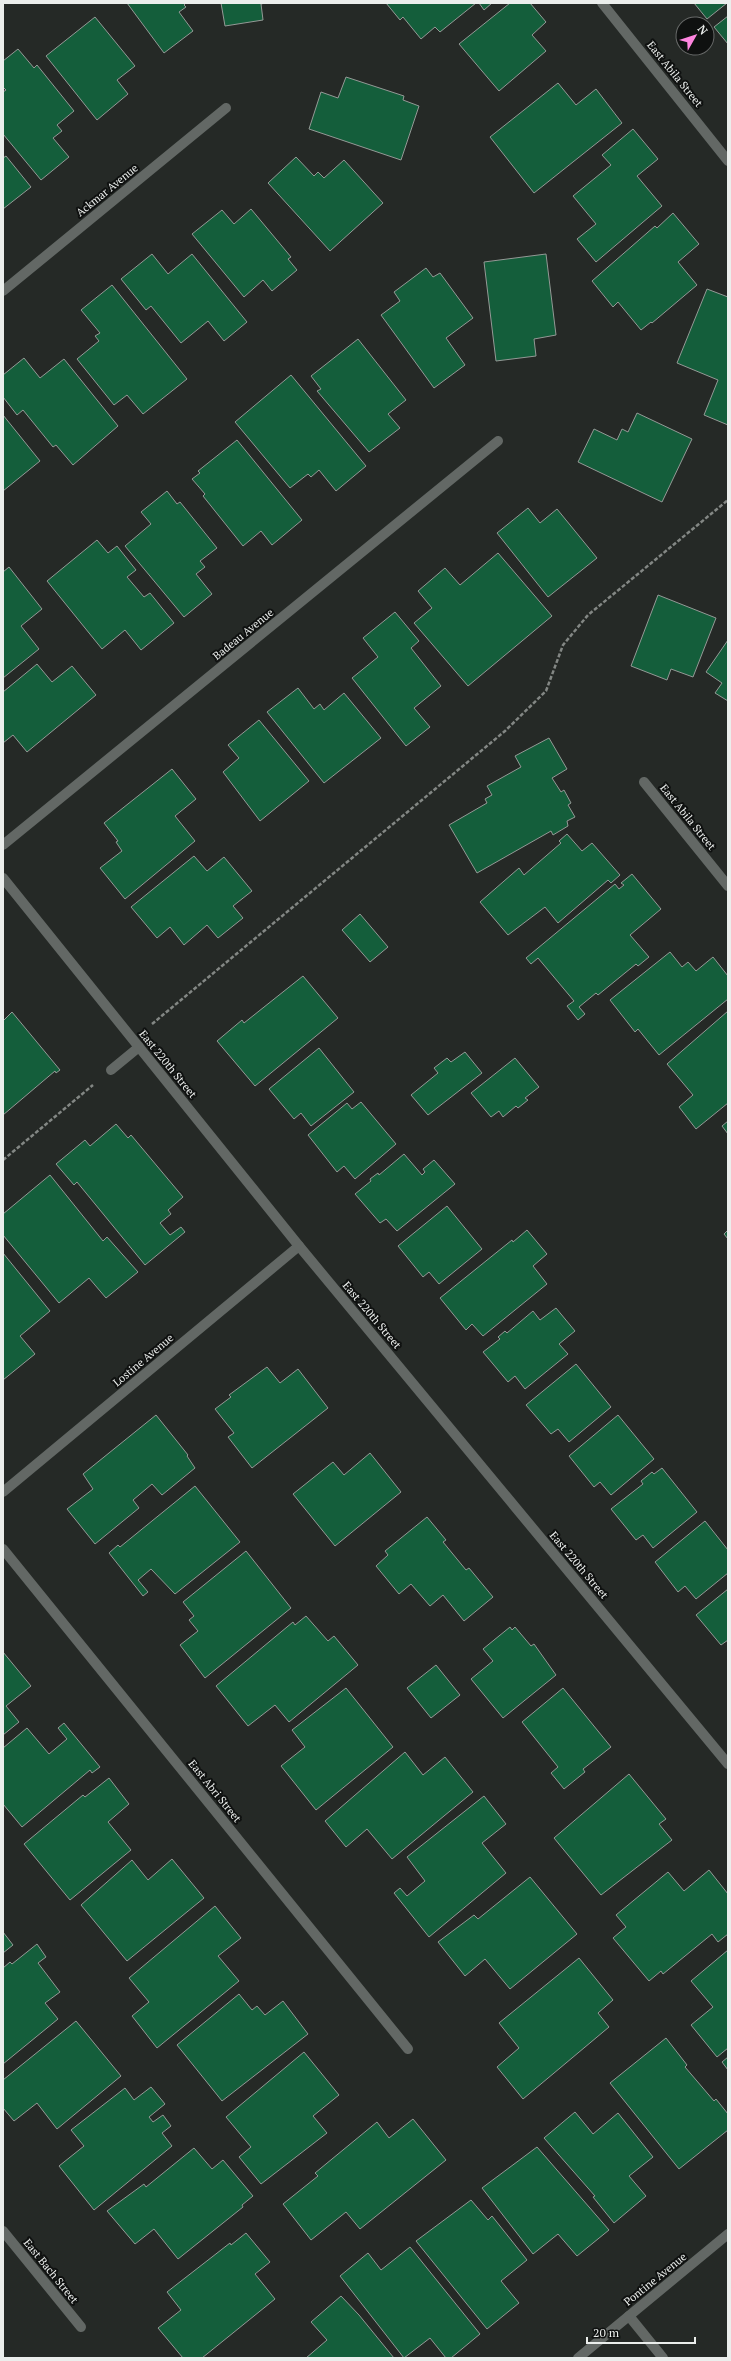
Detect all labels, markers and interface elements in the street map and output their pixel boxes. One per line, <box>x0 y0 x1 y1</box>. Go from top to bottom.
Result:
north arrow <box>675 16 715 56</box>
text: N <box>695 22 711 38</box>
street label: East Abila Street <box>644 38 706 110</box>
street label: Ackmar Avenue <box>73 160 141 219</box>
street label: Badeau Avenue <box>210 605 277 663</box>
street label: East Abila Street <box>657 781 719 853</box>
street label: East 220th Street <box>136 1027 200 1101</box>
street label: East 220th Street <box>340 1278 404 1352</box>
street label: Lostine Avenue <box>110 1330 177 1389</box>
street label: East 220th Street <box>547 1528 611 1602</box>
street label: East Abri Street <box>186 1757 244 1825</box>
street label: East Bach Street <box>21 2236 81 2306</box>
street label: Pontine Avenue <box>621 2249 690 2309</box>
scale bar <box>587 2319 695 2345</box>
text: 20 m <box>593 2325 620 2340</box>

